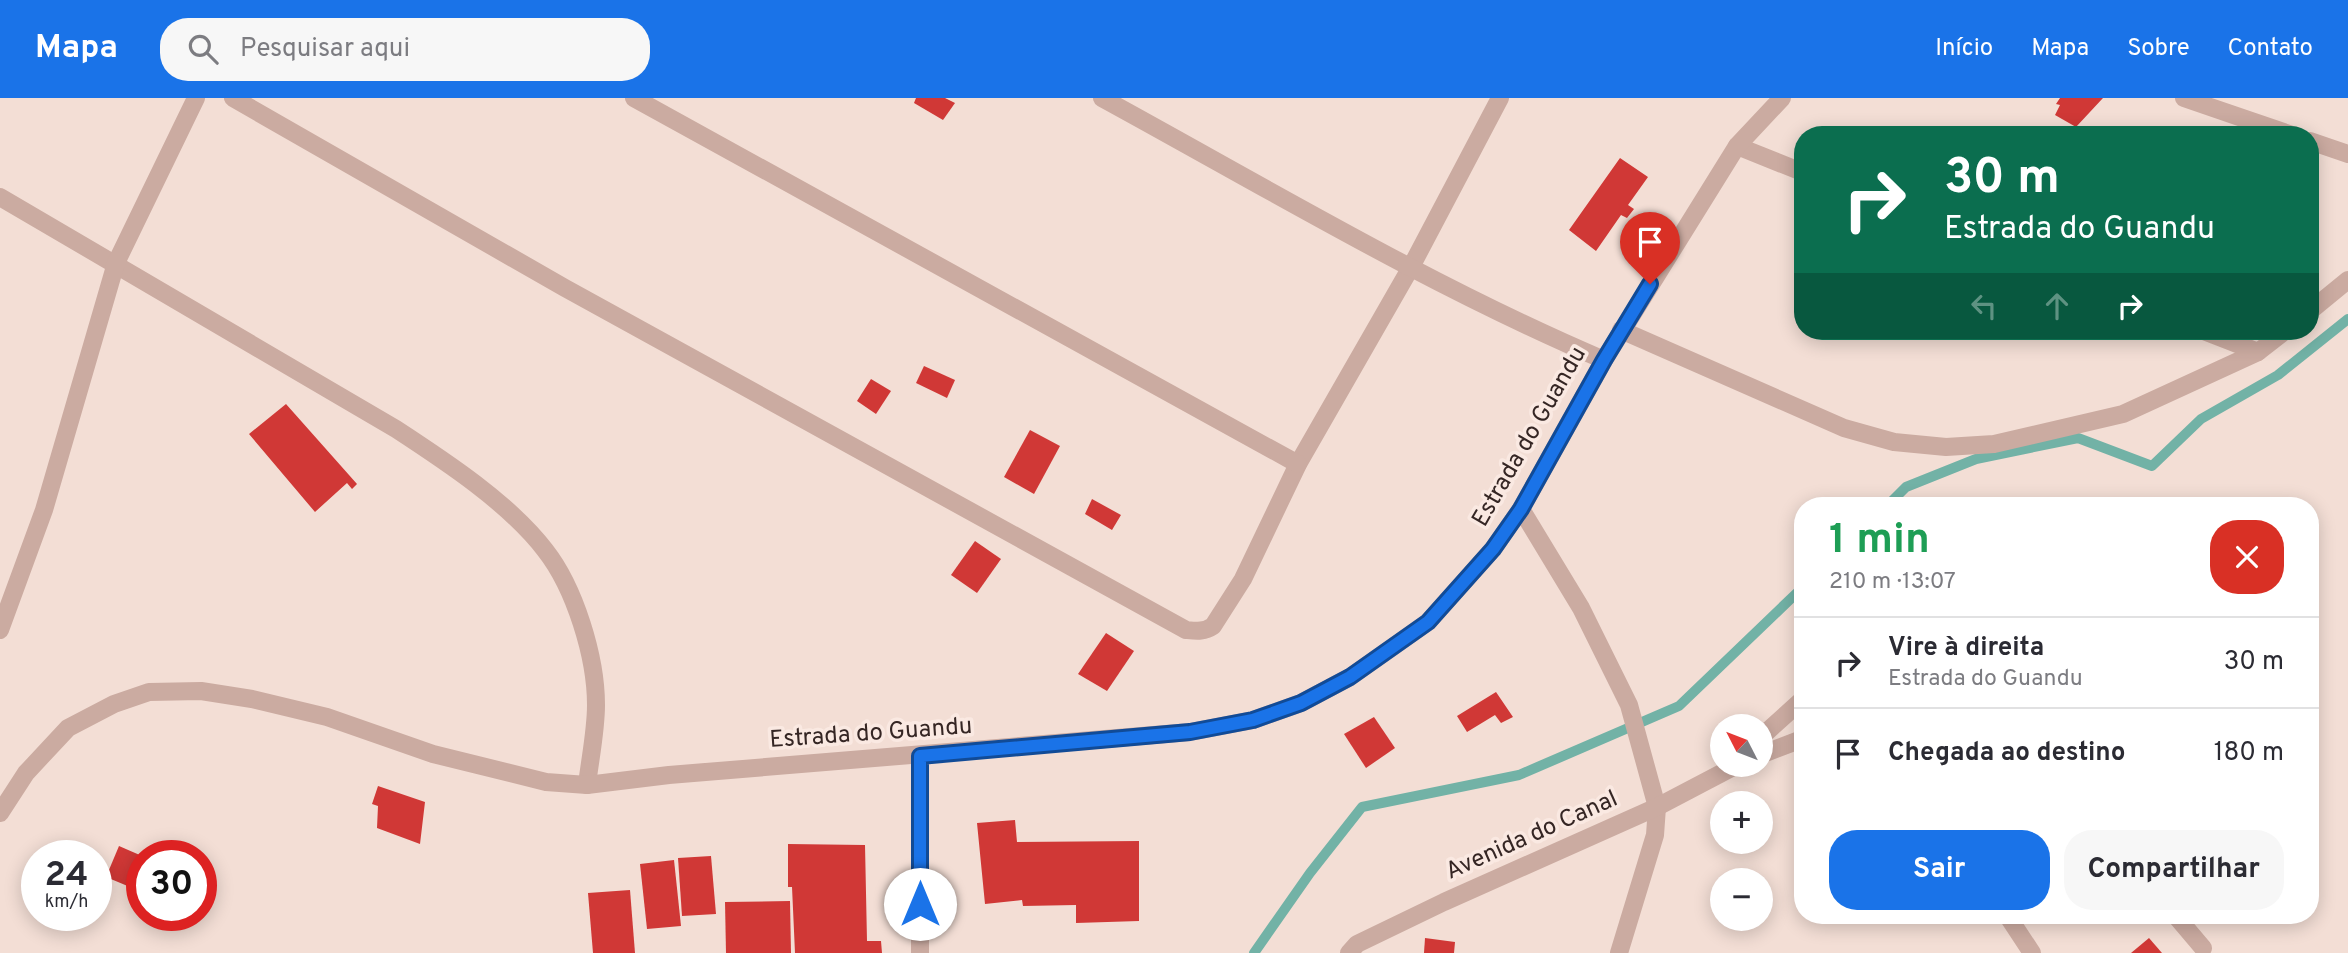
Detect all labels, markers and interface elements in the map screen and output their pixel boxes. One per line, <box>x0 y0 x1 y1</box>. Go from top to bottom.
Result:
search box <box>160 18 650 81</box>
text: Mapa <box>35 28 118 70</box>
icon: search <box>184 30 222 68</box>
text: Pesquisar aqui <box>240 33 410 66</box>
text: Início <box>1935 34 1993 64</box>
text: Mapa <box>2031 34 2089 64</box>
text: Sobre <box>2127 34 2190 64</box>
text: Contato <box>2228 34 2313 64</box>
text: 30 m <box>1944 149 2060 211</box>
icon: right <box>1829 154 1920 245</box>
text: Estrada do Guandu <box>1944 210 2215 250</box>
pin <box>1620 212 1680 284</box>
icon: arrive <box>1631 223 1669 261</box>
icon: left <box>1965 287 2003 325</box>
icon: ahead <box>2038 287 2076 325</box>
icon: right <box>2111 287 2149 325</box>
street label: Estrada do Guandu <box>1466 342 1594 532</box>
text: 1 min <box>1829 515 1930 568</box>
button: close <box>2210 520 2284 594</box>
text: 210 m · 13:07 <box>1829 568 1956 597</box>
text: Vire à direita <box>1888 632 2044 665</box>
icon: right <box>1829 644 1867 682</box>
text: 30 m <box>2224 646 2284 679</box>
text: Estrada do Guandu <box>1888 665 2083 694</box>
street label: Estrada do Guandu <box>769 712 973 756</box>
north arrow <box>1710 714 1773 777</box>
map controls <box>1710 714 1773 931</box>
icon: arrive <box>1829 735 1867 773</box>
text: Chegada ao destino <box>1888 737 2125 770</box>
text: 180 m <box>2214 737 2284 770</box>
street label: Avenida do Canal <box>1441 785 1623 887</box>
button: + <box>1710 791 1773 854</box>
button: Sair <box>1829 830 2050 910</box>
button: Compartilhar <box>2064 830 2284 910</box>
speed limit sign: 30 <box>126 840 217 931</box>
text: 24 <box>45 854 88 898</box>
position arrow <box>883 867 957 941</box>
button: − <box>1710 868 1773 931</box>
text: km/h <box>45 891 88 914</box>

